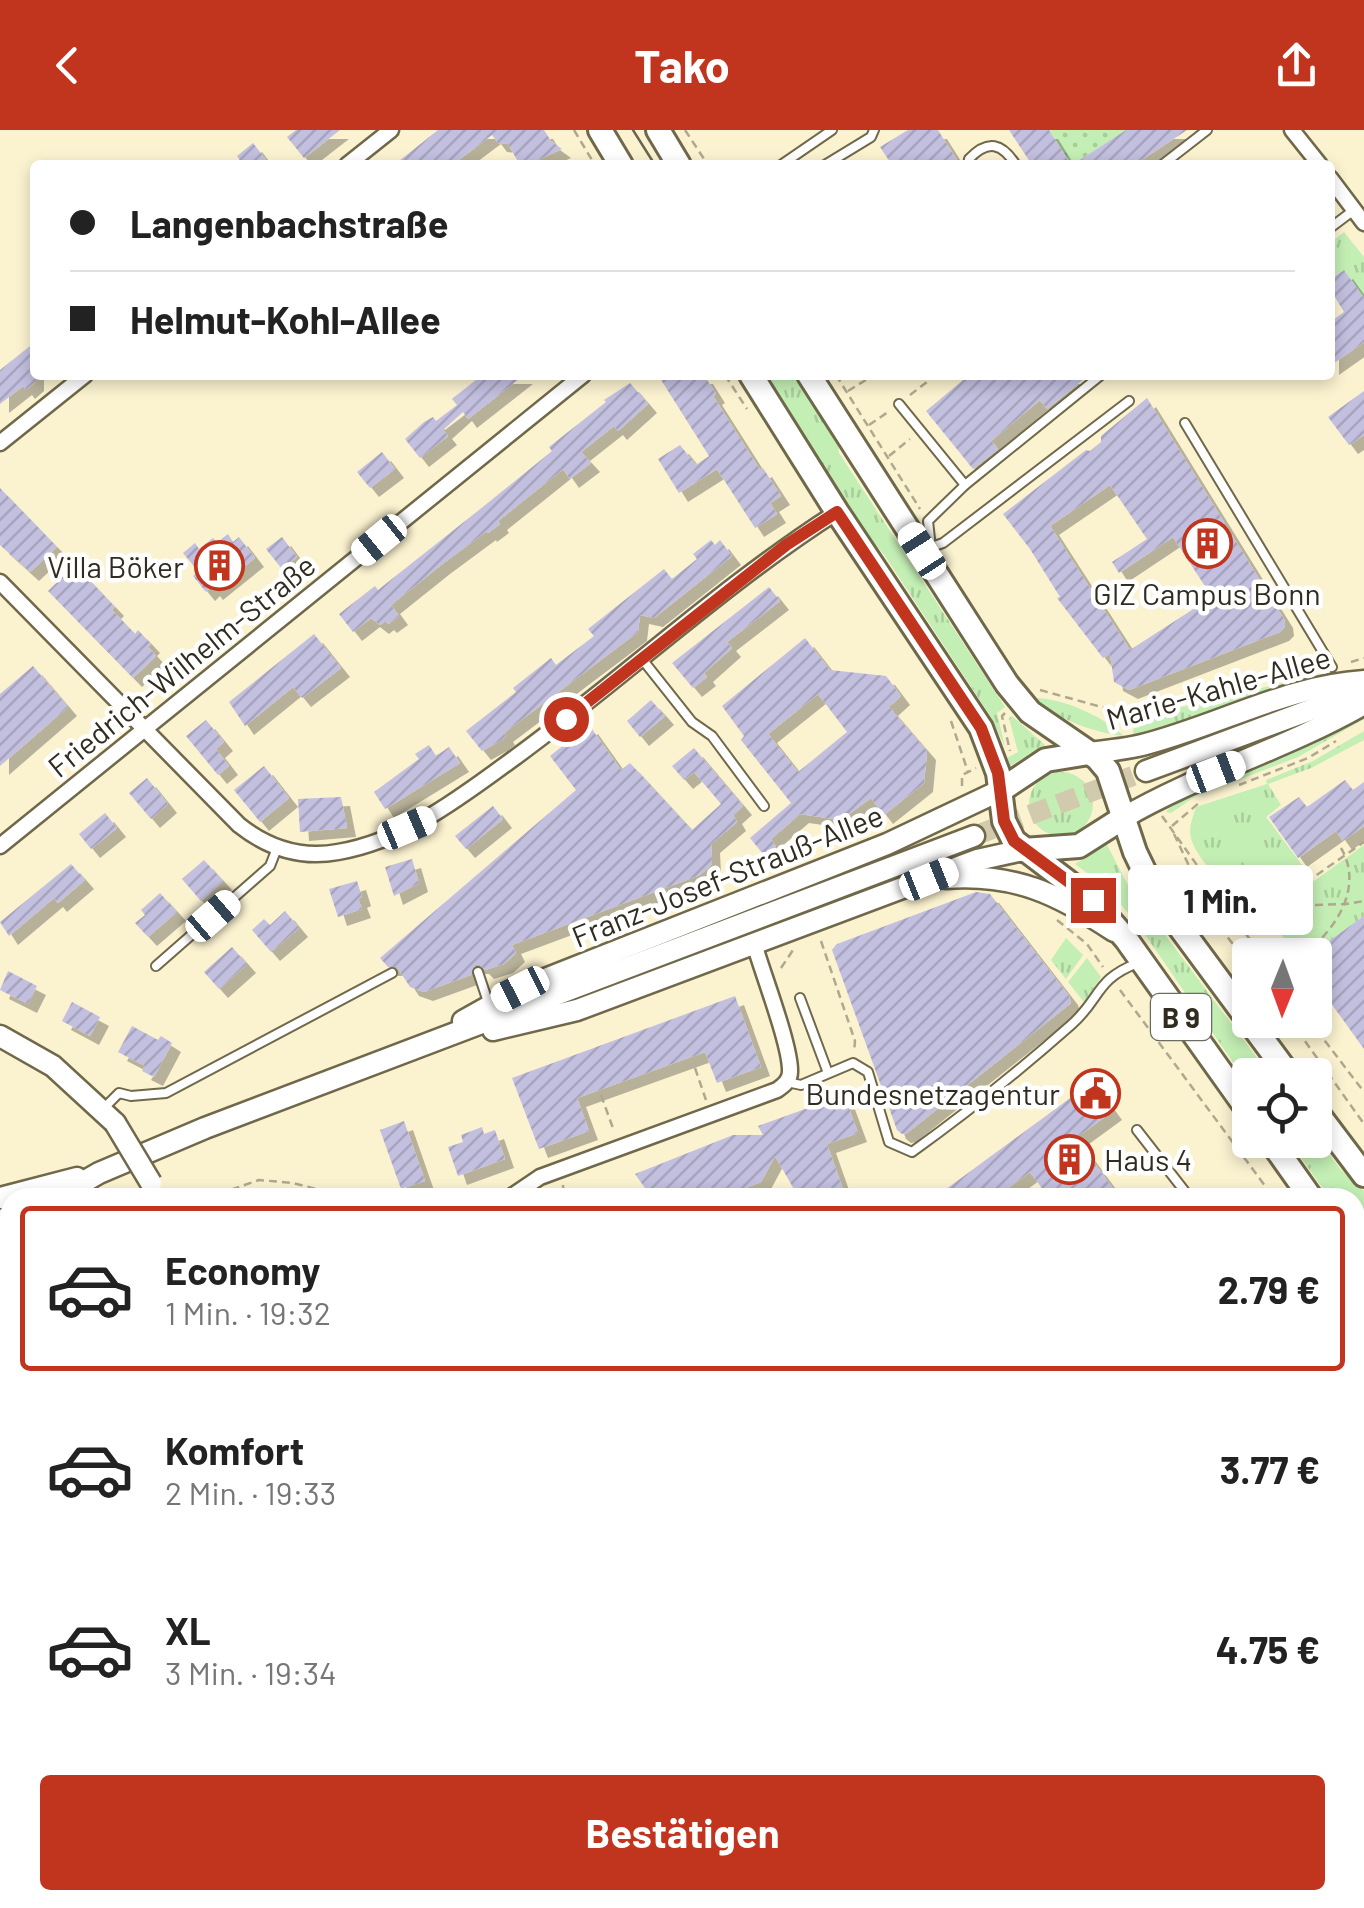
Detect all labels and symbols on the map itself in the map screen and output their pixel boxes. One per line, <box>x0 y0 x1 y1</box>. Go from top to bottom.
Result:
car <box>346 509 412 571</box>
car <box>893 518 951 584</box>
building icon: GIZ Campus Bonn <box>1181 518 1233 570</box>
building icon: Villa Böker <box>193 540 245 592</box>
street label: Friedrich-Wilhelm-Straße <box>40 546 322 784</box>
place label: Villa Böker <box>47 548 184 584</box>
place label: GIZ Campus Bonn <box>1093 575 1321 611</box>
street label: Marie-Kahle-Allee <box>1102 638 1334 736</box>
route start <box>544 697 589 742</box>
car <box>1183 747 1249 797</box>
street label: Franz-Josef-Strauß-Allee <box>566 796 888 954</box>
car <box>374 802 440 854</box>
car <box>896 854 962 904</box>
callout: 1 Min. <box>1128 865 1313 935</box>
route end <box>1071 878 1116 923</box>
car <box>181 885 245 947</box>
north arrow <box>1232 938 1332 1038</box>
car <box>486 962 554 1016</box>
road number: B 9 <box>1151 994 1211 1040</box>
public building icon: Bundesnetzagentur <box>1069 1067 1121 1119</box>
place label: Bundesnetzagentur <box>806 1075 1060 1111</box>
building icon: Haus 4 <box>1043 1133 1095 1185</box>
place label: Haus 4 <box>1104 1141 1192 1177</box>

